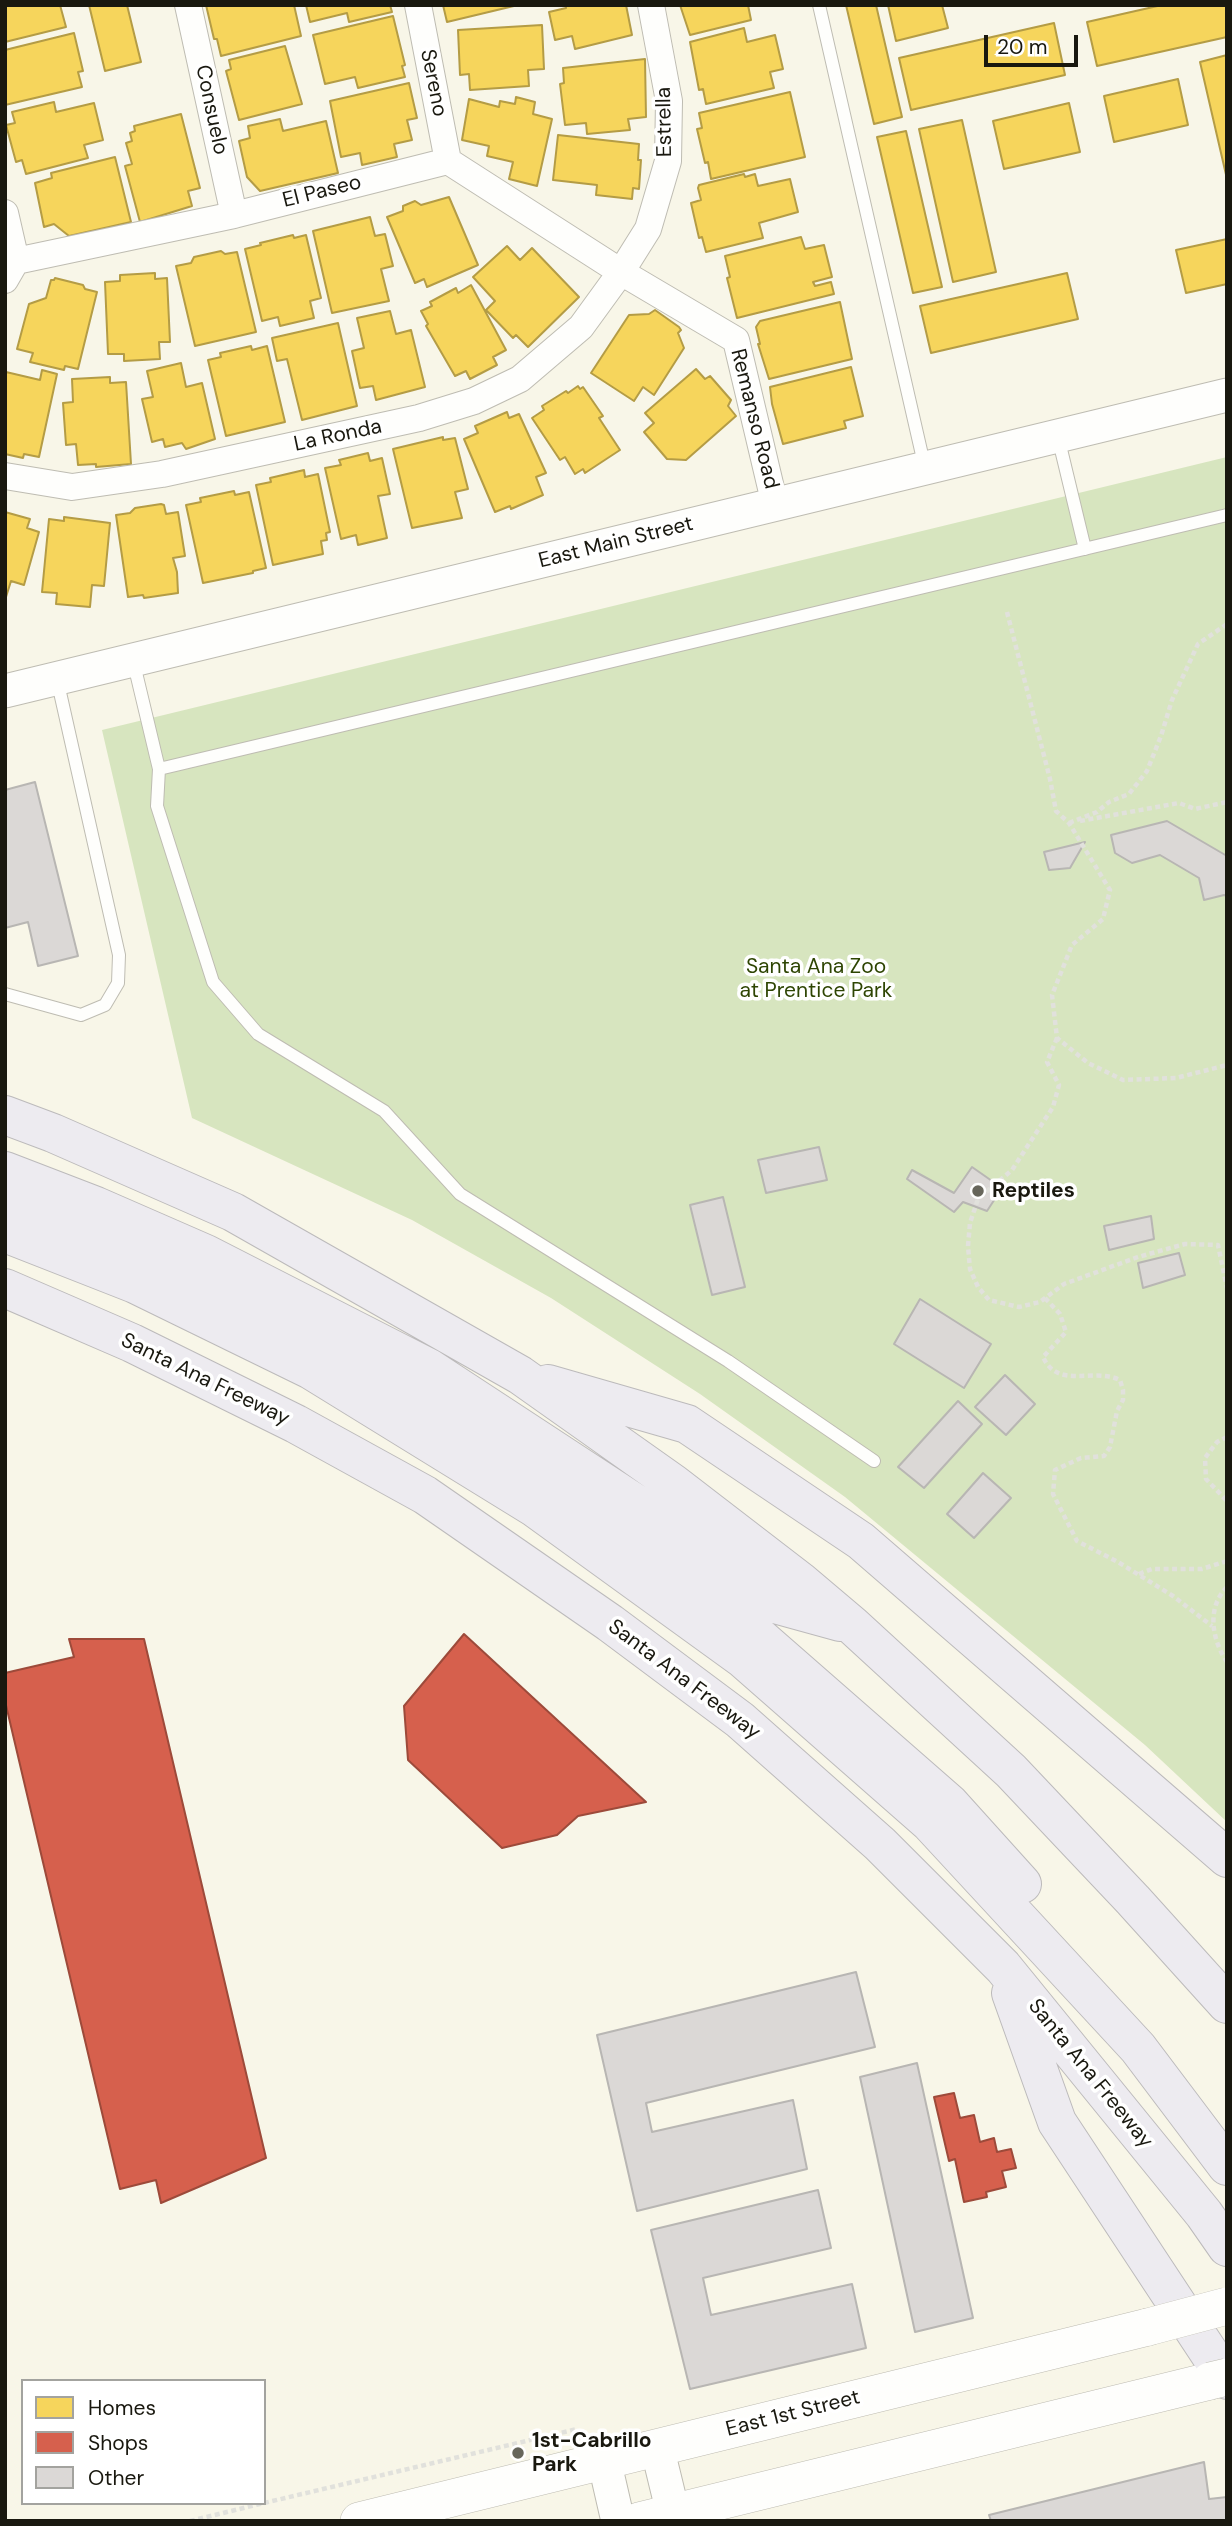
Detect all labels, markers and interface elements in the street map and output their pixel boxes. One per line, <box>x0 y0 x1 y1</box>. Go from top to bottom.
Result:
scale bar <box>987 21 1082 65</box>
text: 20 m <box>997 33 1048 61</box>
street label: Sereno <box>414 47 452 119</box>
street label: Consuelo <box>189 63 233 157</box>
street label: Estrella <box>652 87 678 157</box>
street label: El Paseo <box>280 170 364 214</box>
street label: Remanso Road <box>724 346 784 492</box>
street label: La Ronda <box>292 414 384 458</box>
street label: East Main Street <box>536 512 696 574</box>
park label: Santa Ana Zoo at Prentice Park <box>740 954 892 1004</box>
place label: Reptiles <box>992 1178 1075 1204</box>
marker: Reptiles <box>970 1183 986 1199</box>
street label: Santa Ana Freeway <box>117 1328 293 1432</box>
street label: Santa Ana Freeway <box>603 1614 765 1746</box>
street label: Santa Ana Freeway <box>1022 1994 1158 2154</box>
legend <box>21 2379 266 2505</box>
street label: East 1st Street <box>723 2385 863 2443</box>
text: Homes <box>88 2394 156 2422</box>
place label: 1st-Cabrillo Park <box>532 2428 652 2478</box>
text: Shops <box>88 2429 148 2457</box>
marker: 1st-Cabrillo Park <box>510 2445 526 2461</box>
text: Other <box>88 2464 144 2492</box>

